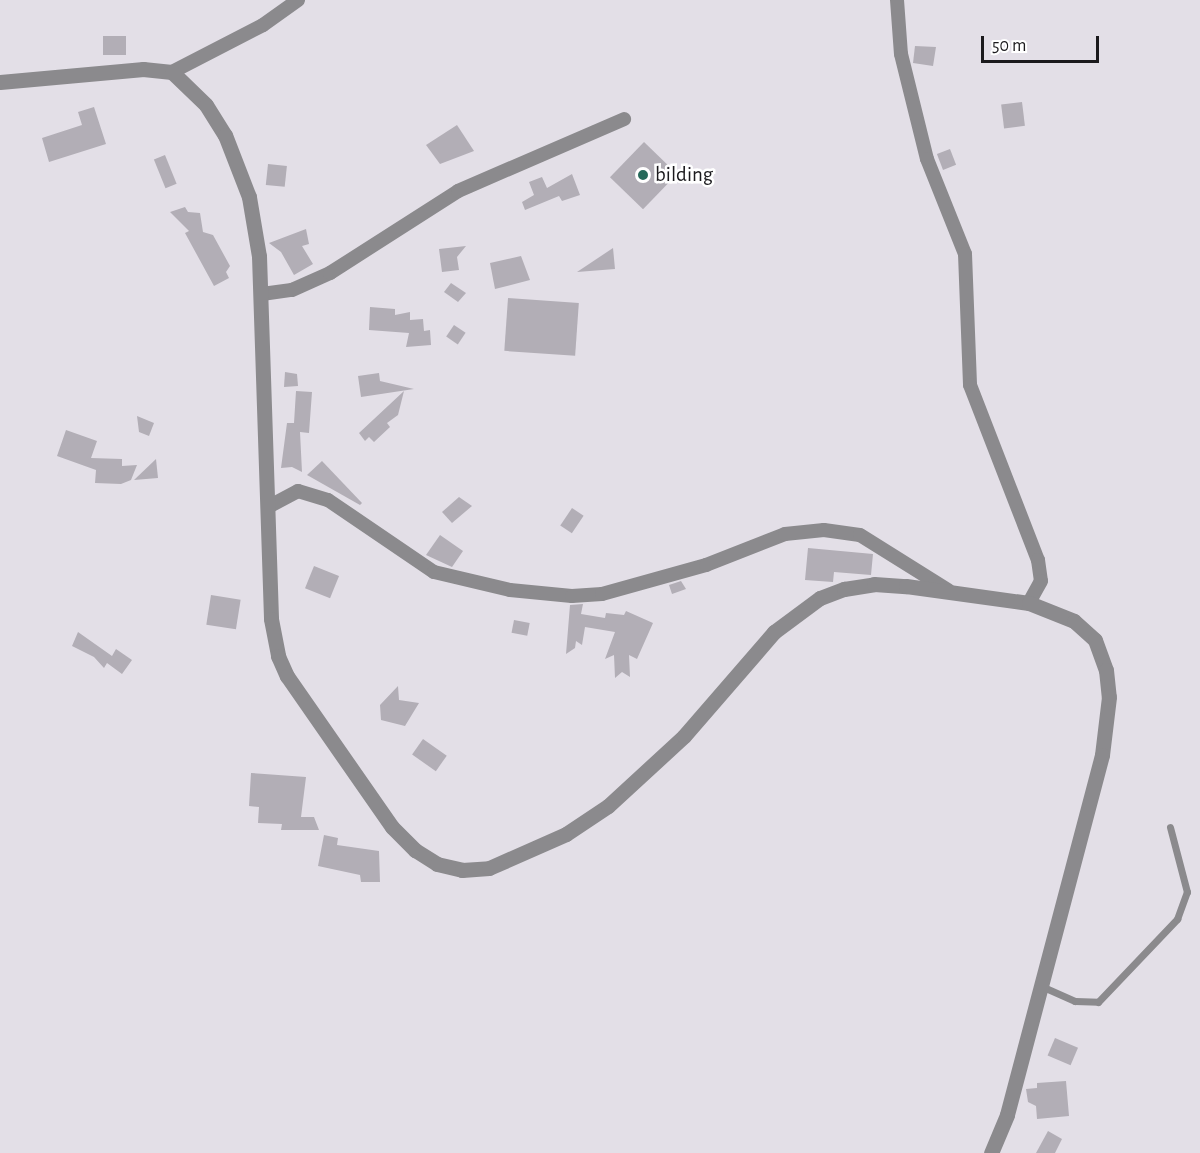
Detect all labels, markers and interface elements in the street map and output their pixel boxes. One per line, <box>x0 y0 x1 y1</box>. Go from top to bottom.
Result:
scale bar <box>984 24 1102 62</box>
text: 50 m <box>992 37 1026 55</box>
place label: bilding <box>655 162 713 188</box>
marker: bilding <box>636 168 650 182</box>

